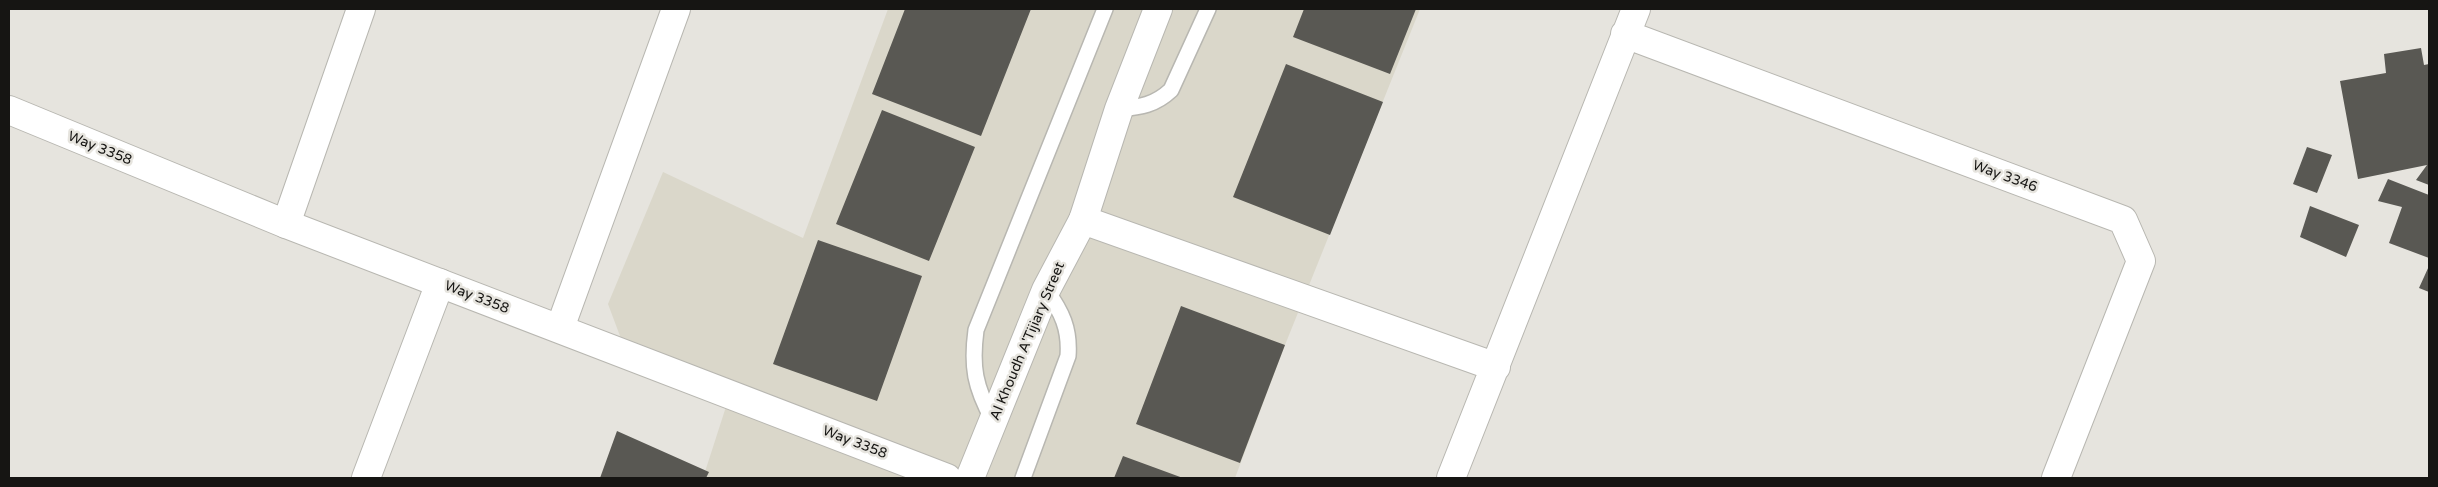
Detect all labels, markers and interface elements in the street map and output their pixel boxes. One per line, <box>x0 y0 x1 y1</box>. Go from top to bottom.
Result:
street label: Way 3358 <box>65 127 135 169</box>
street label: Way 3346 <box>1970 156 2040 196</box>
street label: Al Khoudh A'Tijiary Street <box>986 259 1068 423</box>
street label: Way 3358 <box>442 277 512 317</box>
street label: Way 3358 <box>820 422 890 462</box>

